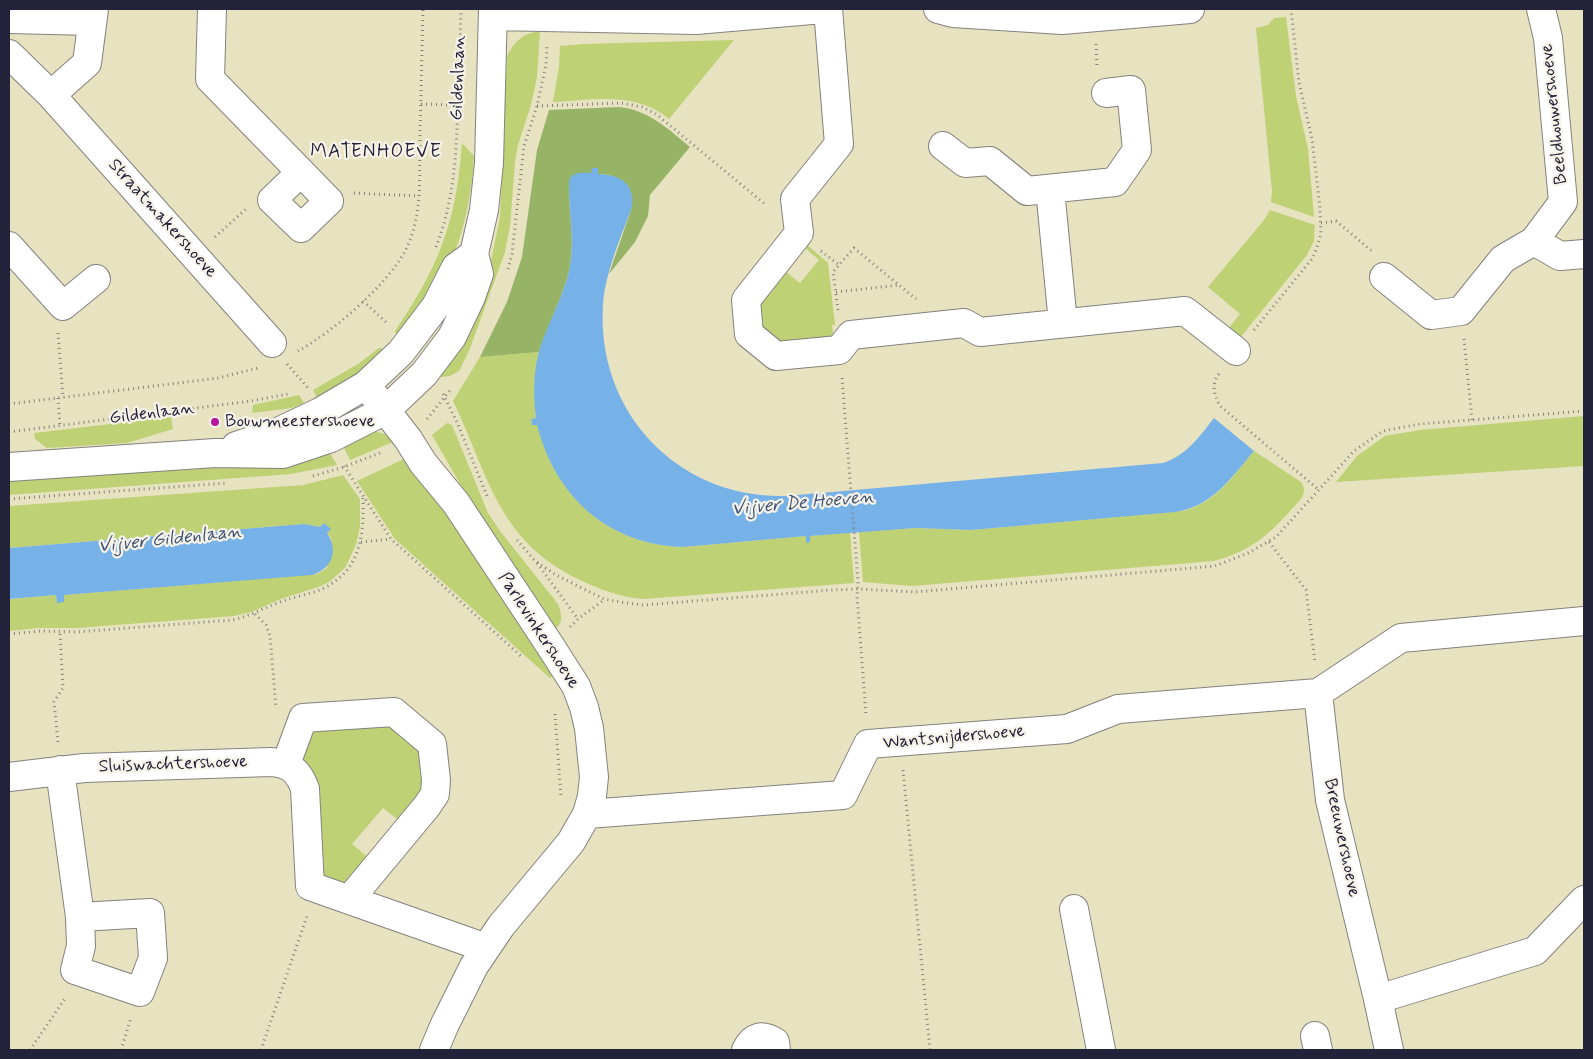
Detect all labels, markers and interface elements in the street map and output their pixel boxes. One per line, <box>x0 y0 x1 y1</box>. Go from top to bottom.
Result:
street label: Gildenlaan <box>447 35 471 121</box>
street label: Beeldhouwershoeve <box>1537 43 1573 185</box>
district label: MATENHOEVE <box>306 142 446 164</box>
street label: Straatmakershoeve <box>103 155 221 283</box>
street label: Gildenlaan <box>108 398 196 430</box>
place label: Bouwmeestershoeve <box>225 411 375 433</box>
marker: Bouwmeestershoeve <box>209 416 221 428</box>
water label: Vijver De Hoeven <box>731 486 875 522</box>
water label: Vijver Gildenlaan <box>97 521 243 559</box>
street label: Parlevinkershoeve <box>492 569 584 693</box>
street label: Wantsnijdershoeve <box>882 721 1026 755</box>
street label: Sluiswachtershoeve <box>98 752 248 778</box>
street label: Breeuwershoeve <box>1318 777 1364 899</box>

